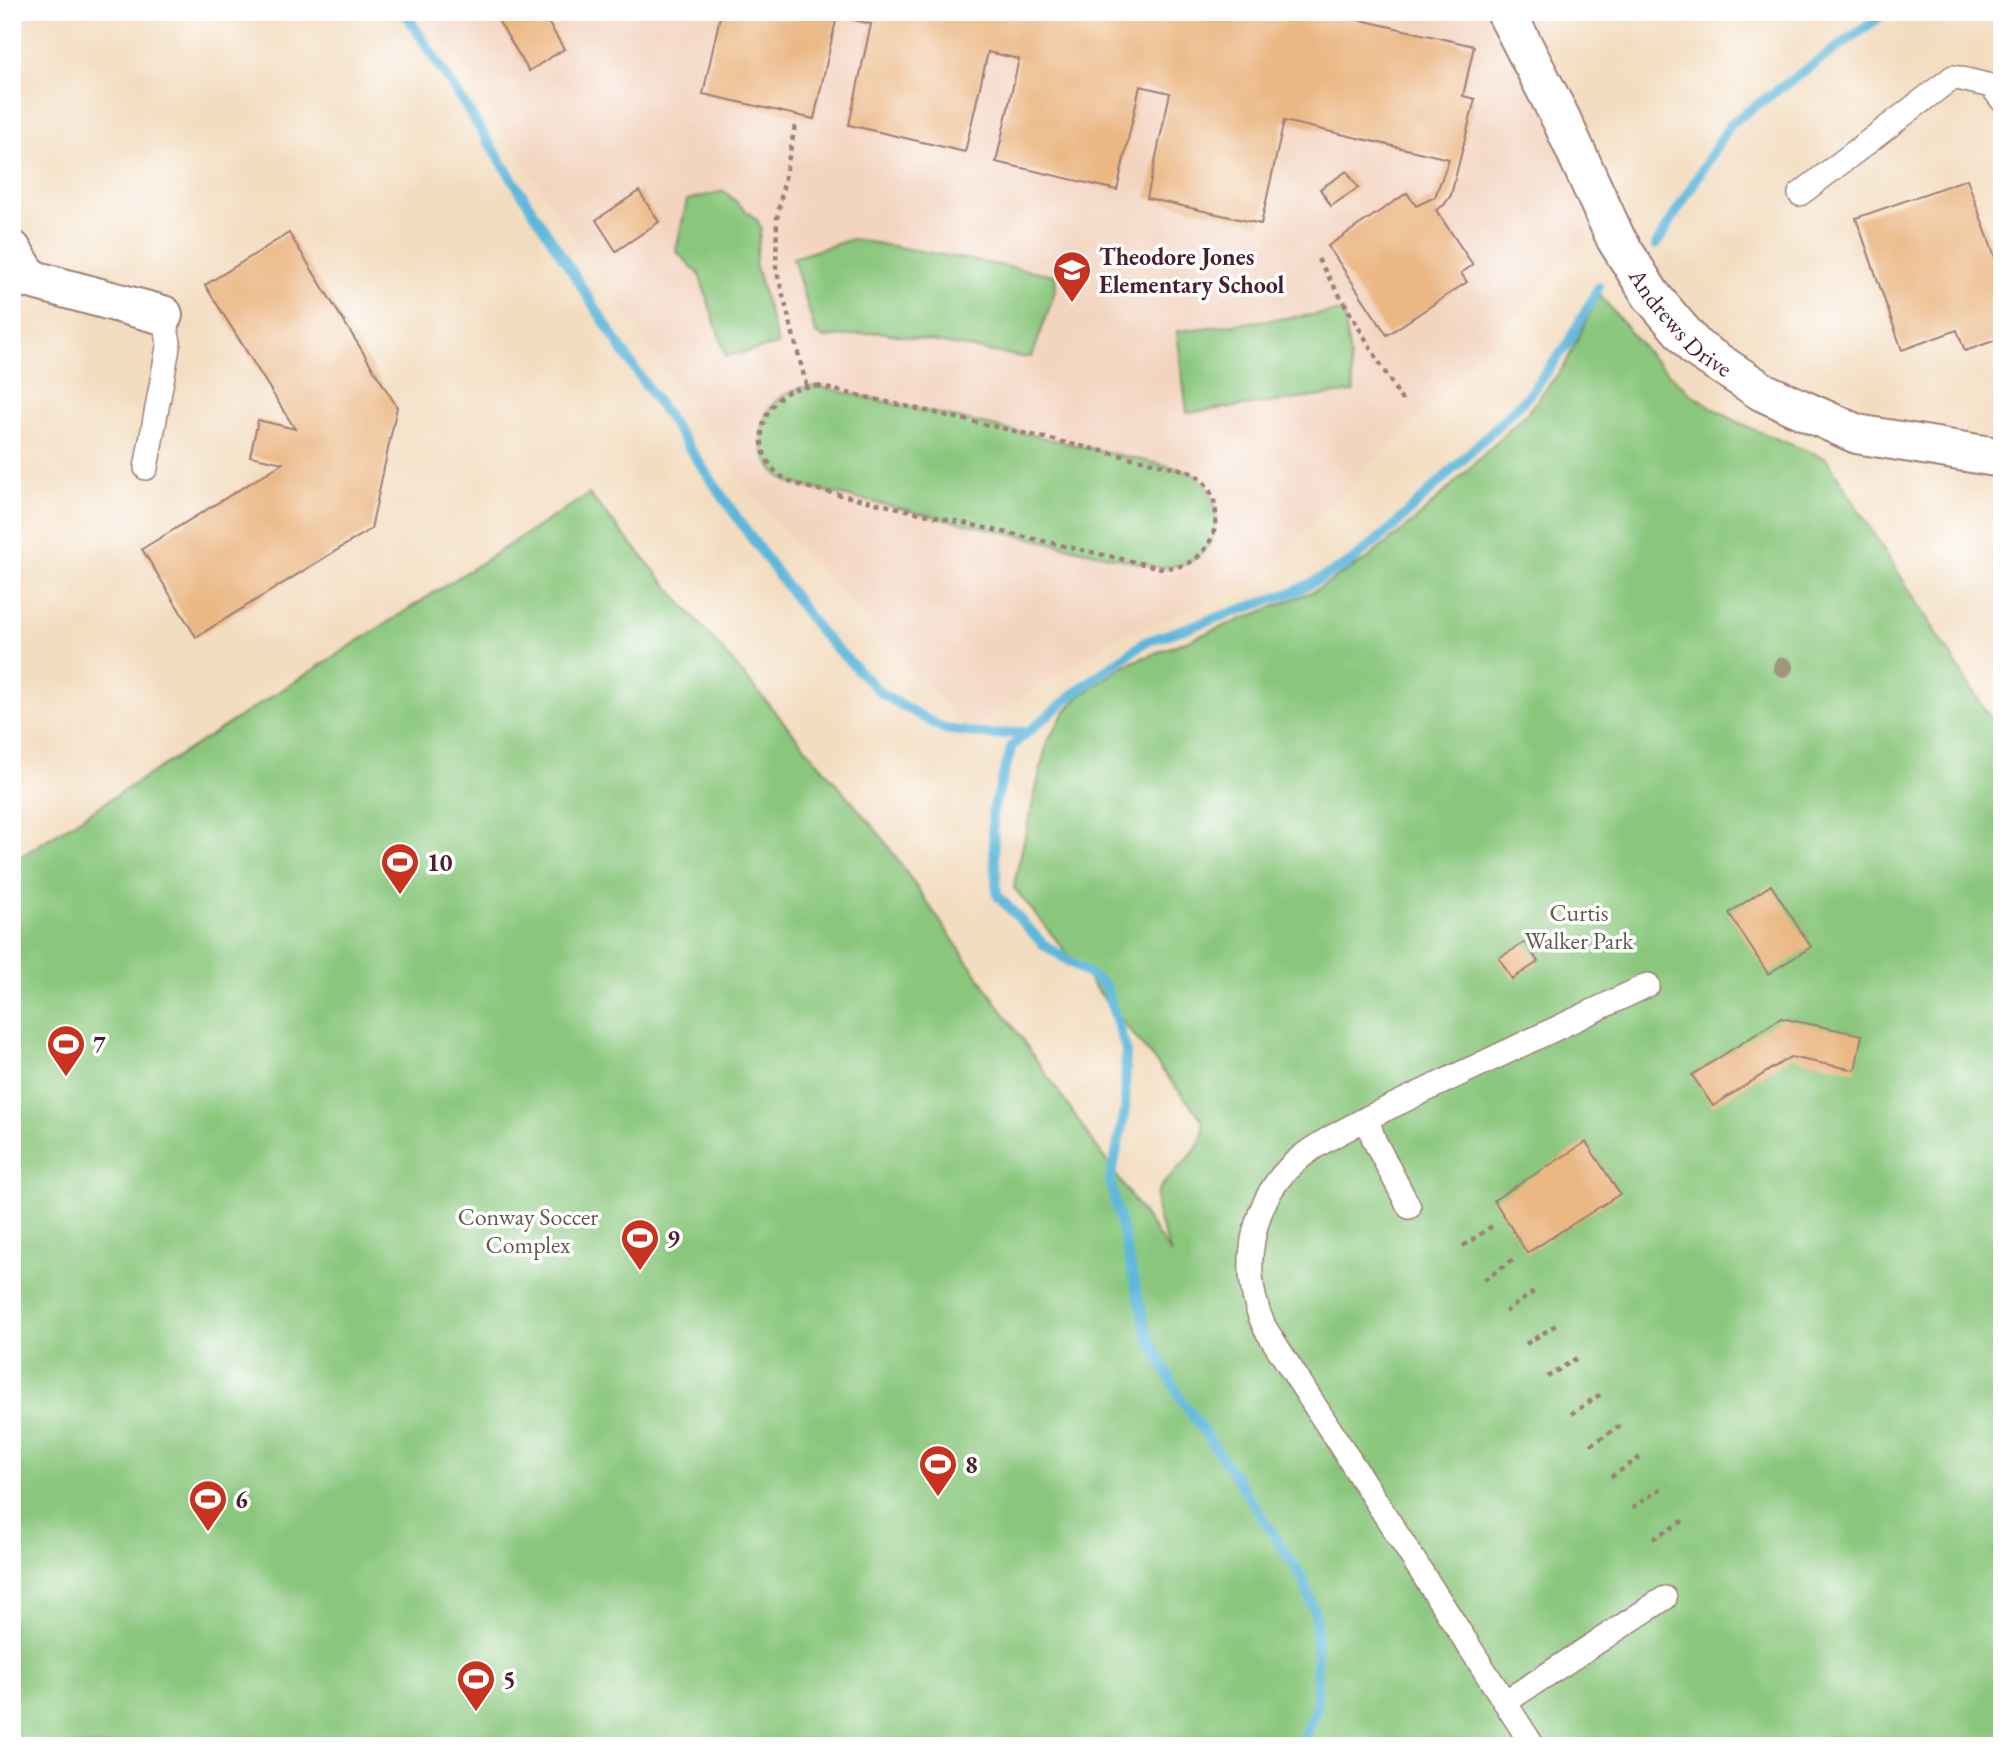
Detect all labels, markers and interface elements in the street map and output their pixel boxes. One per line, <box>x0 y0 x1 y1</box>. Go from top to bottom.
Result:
place label: Theodore Jones Elementary School <box>1099 241 1285 301</box>
school or university icon: Theodore Jones Elementary School <box>1051 249 1093 304</box>
street label: Andrews Drive <box>1622 261 1739 383</box>
sports icon: 10 <box>379 841 421 896</box>
place label: 10 <box>427 847 453 878</box>
park label: Curtis Walker Park <box>1524 897 1634 956</box>
sports icon: 7 <box>45 1023 87 1078</box>
place label: 7 <box>93 1029 106 1060</box>
park label: Conway Soccer Complex <box>458 1201 598 1260</box>
sports icon: 9 <box>619 1217 661 1272</box>
place label: 9 <box>667 1223 680 1254</box>
sports icon: 8 <box>917 1443 959 1498</box>
place label: 8 <box>965 1449 978 1480</box>
sports icon: 6 <box>187 1478 229 1533</box>
place label: 6 <box>235 1484 248 1515</box>
sports icon: 5 <box>455 1658 497 1713</box>
place label: 5 <box>503 1664 516 1695</box>

